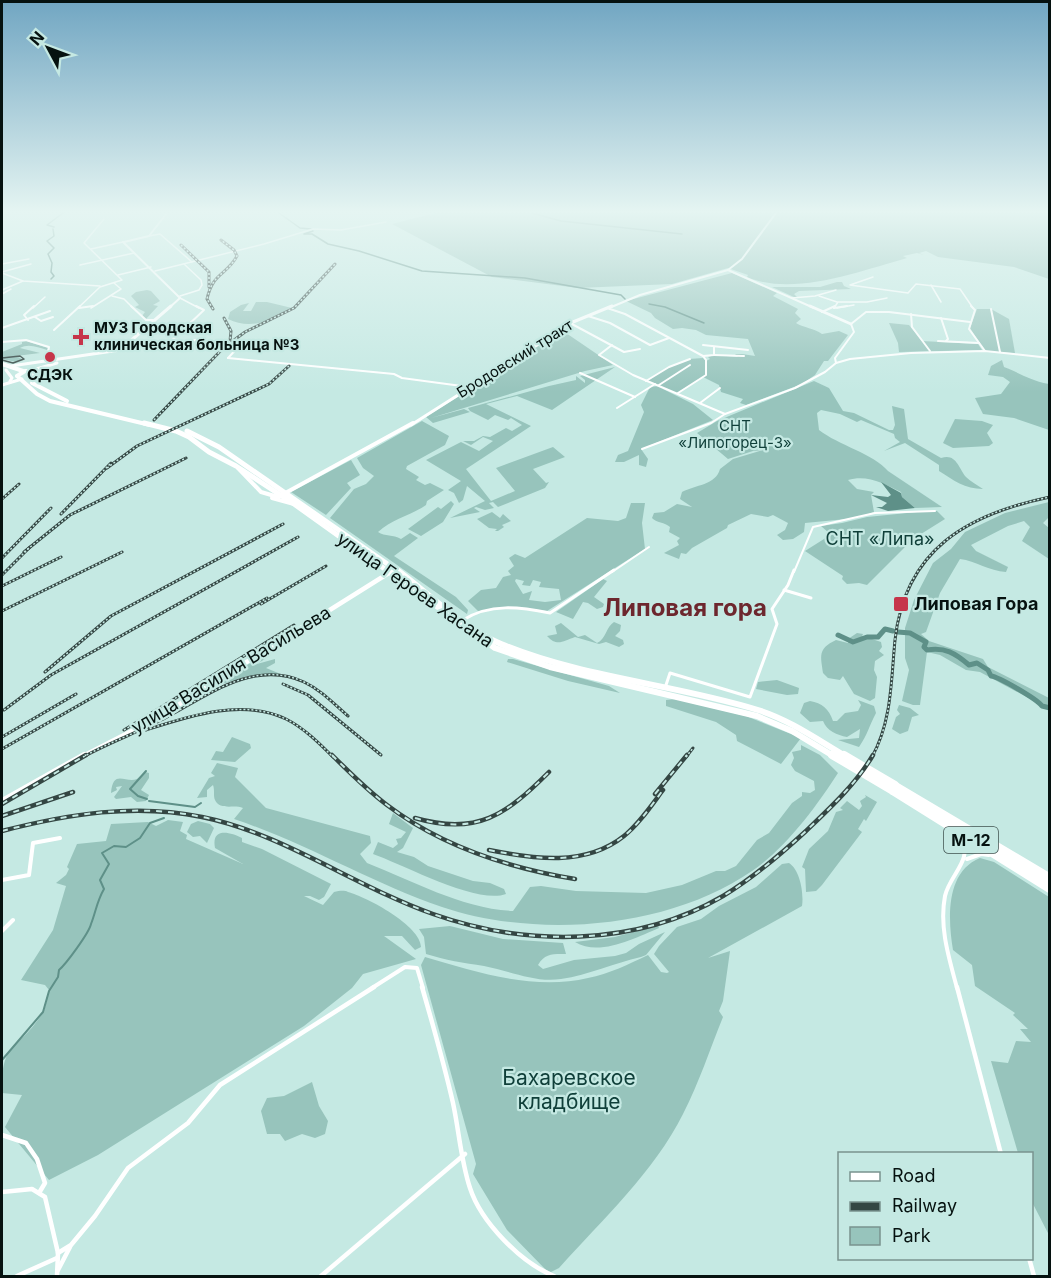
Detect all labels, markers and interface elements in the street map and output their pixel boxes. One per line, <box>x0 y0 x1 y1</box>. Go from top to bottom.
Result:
north arrow <box>18 18 78 78</box>
text: N <box>25 27 48 49</box>
street label: Бродовский тракт <box>453 315 576 402</box>
place label: МУЗ Городская клиническая больница №3 <box>94 318 300 354</box>
marker: МУЗ Городская клиническая больница №3 <box>72 328 90 346</box>
marker: СДЭК <box>43 350 57 364</box>
place label: СДЭК <box>27 365 73 384</box>
park label: СНТ «Липогорец-3» <box>678 416 792 452</box>
street label: улица Героев Хасана <box>333 528 497 652</box>
park label: СНТ «Липа» <box>826 528 934 549</box>
district label: Липовая гора <box>603 593 767 622</box>
place label: Липовая Гора <box>914 593 1038 614</box>
marker: Липовая Гора <box>892 595 910 613</box>
street label: улица Василия Васильева <box>127 602 334 738</box>
road number: М-12 <box>944 827 998 853</box>
park label: Бахаревское кладбище <box>502 1065 636 1114</box>
legend <box>838 1152 1033 1260</box>
text: Road <box>892 1165 935 1186</box>
text: Railway <box>892 1195 957 1216</box>
text: Park <box>892 1225 931 1246</box>

